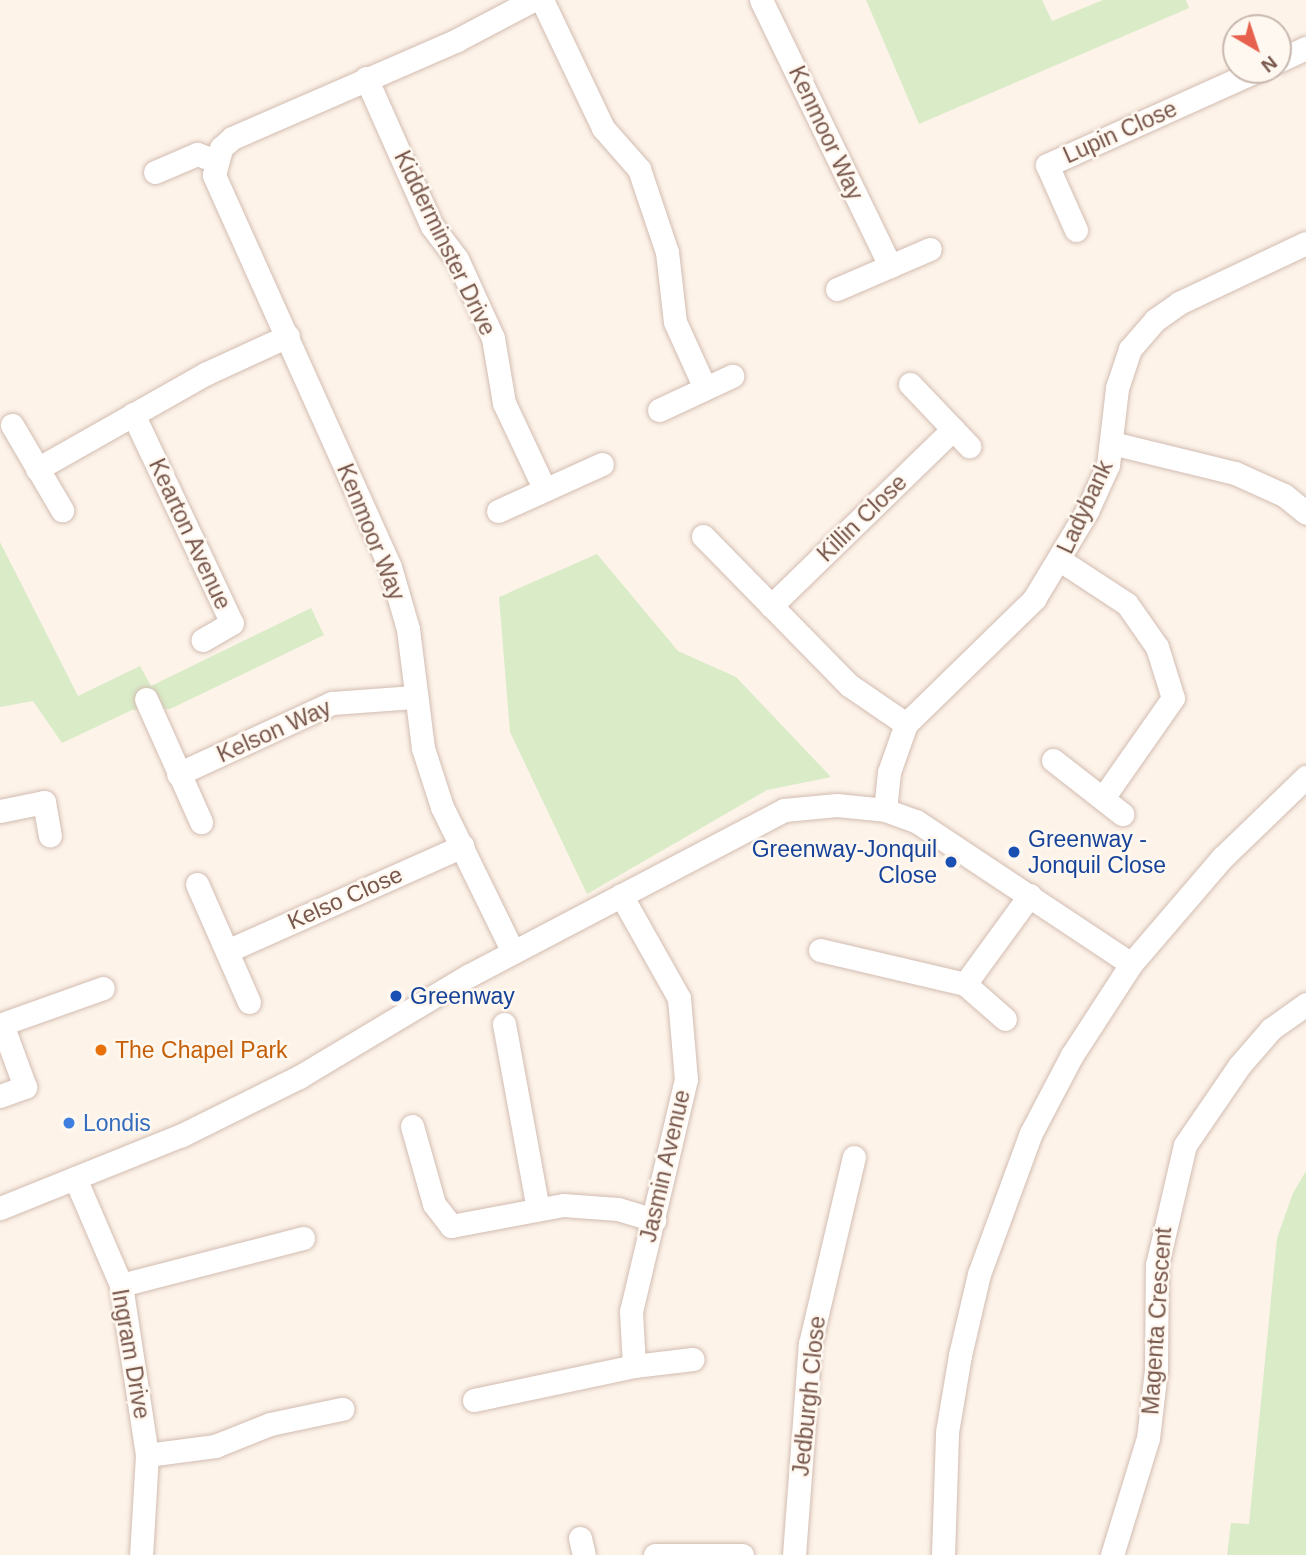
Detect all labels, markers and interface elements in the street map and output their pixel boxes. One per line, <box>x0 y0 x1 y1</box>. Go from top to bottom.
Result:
north arrow <box>1222 14 1292 84</box>
text: N <box>1257 52 1281 77</box>
street label: Kenmoor Way <box>783 62 869 204</box>
street label: Lupin Close <box>1059 95 1181 169</box>
street label: Kidderminster Drive <box>388 146 502 340</box>
street label: Kearton Avenue <box>143 454 237 614</box>
street label: Ladybank <box>1051 456 1119 558</box>
street label: Kenmoor Way <box>331 460 411 604</box>
street label: Killin Close <box>811 469 913 567</box>
street label: Kelson Way <box>213 694 335 768</box>
place label: Greenway - Jonquil Close <box>1028 825 1166 879</box>
place label: Greenway-Jonquil Close <box>752 835 937 889</box>
marker: Greenway - Jonquil Close <box>1006 844 1022 860</box>
marker: Greenway-Jonquil Close <box>943 854 959 870</box>
street label: Kelso Close <box>283 860 407 936</box>
place label: Greenway <box>410 982 515 1010</box>
marker: Greenway <box>388 988 404 1004</box>
place label: The Chapel Park <box>115 1036 288 1064</box>
marker: The Chapel Park <box>93 1042 109 1058</box>
street label: Jasmin Avenue <box>634 1086 696 1246</box>
place label: Londis <box>83 1109 151 1137</box>
marker: Londis <box>61 1115 77 1131</box>
street label: Magenta Crescent <box>1137 1226 1177 1416</box>
street label: Ingram Drive <box>106 1287 156 1421</box>
street label: Jedburgh Close <box>787 1314 831 1478</box>

